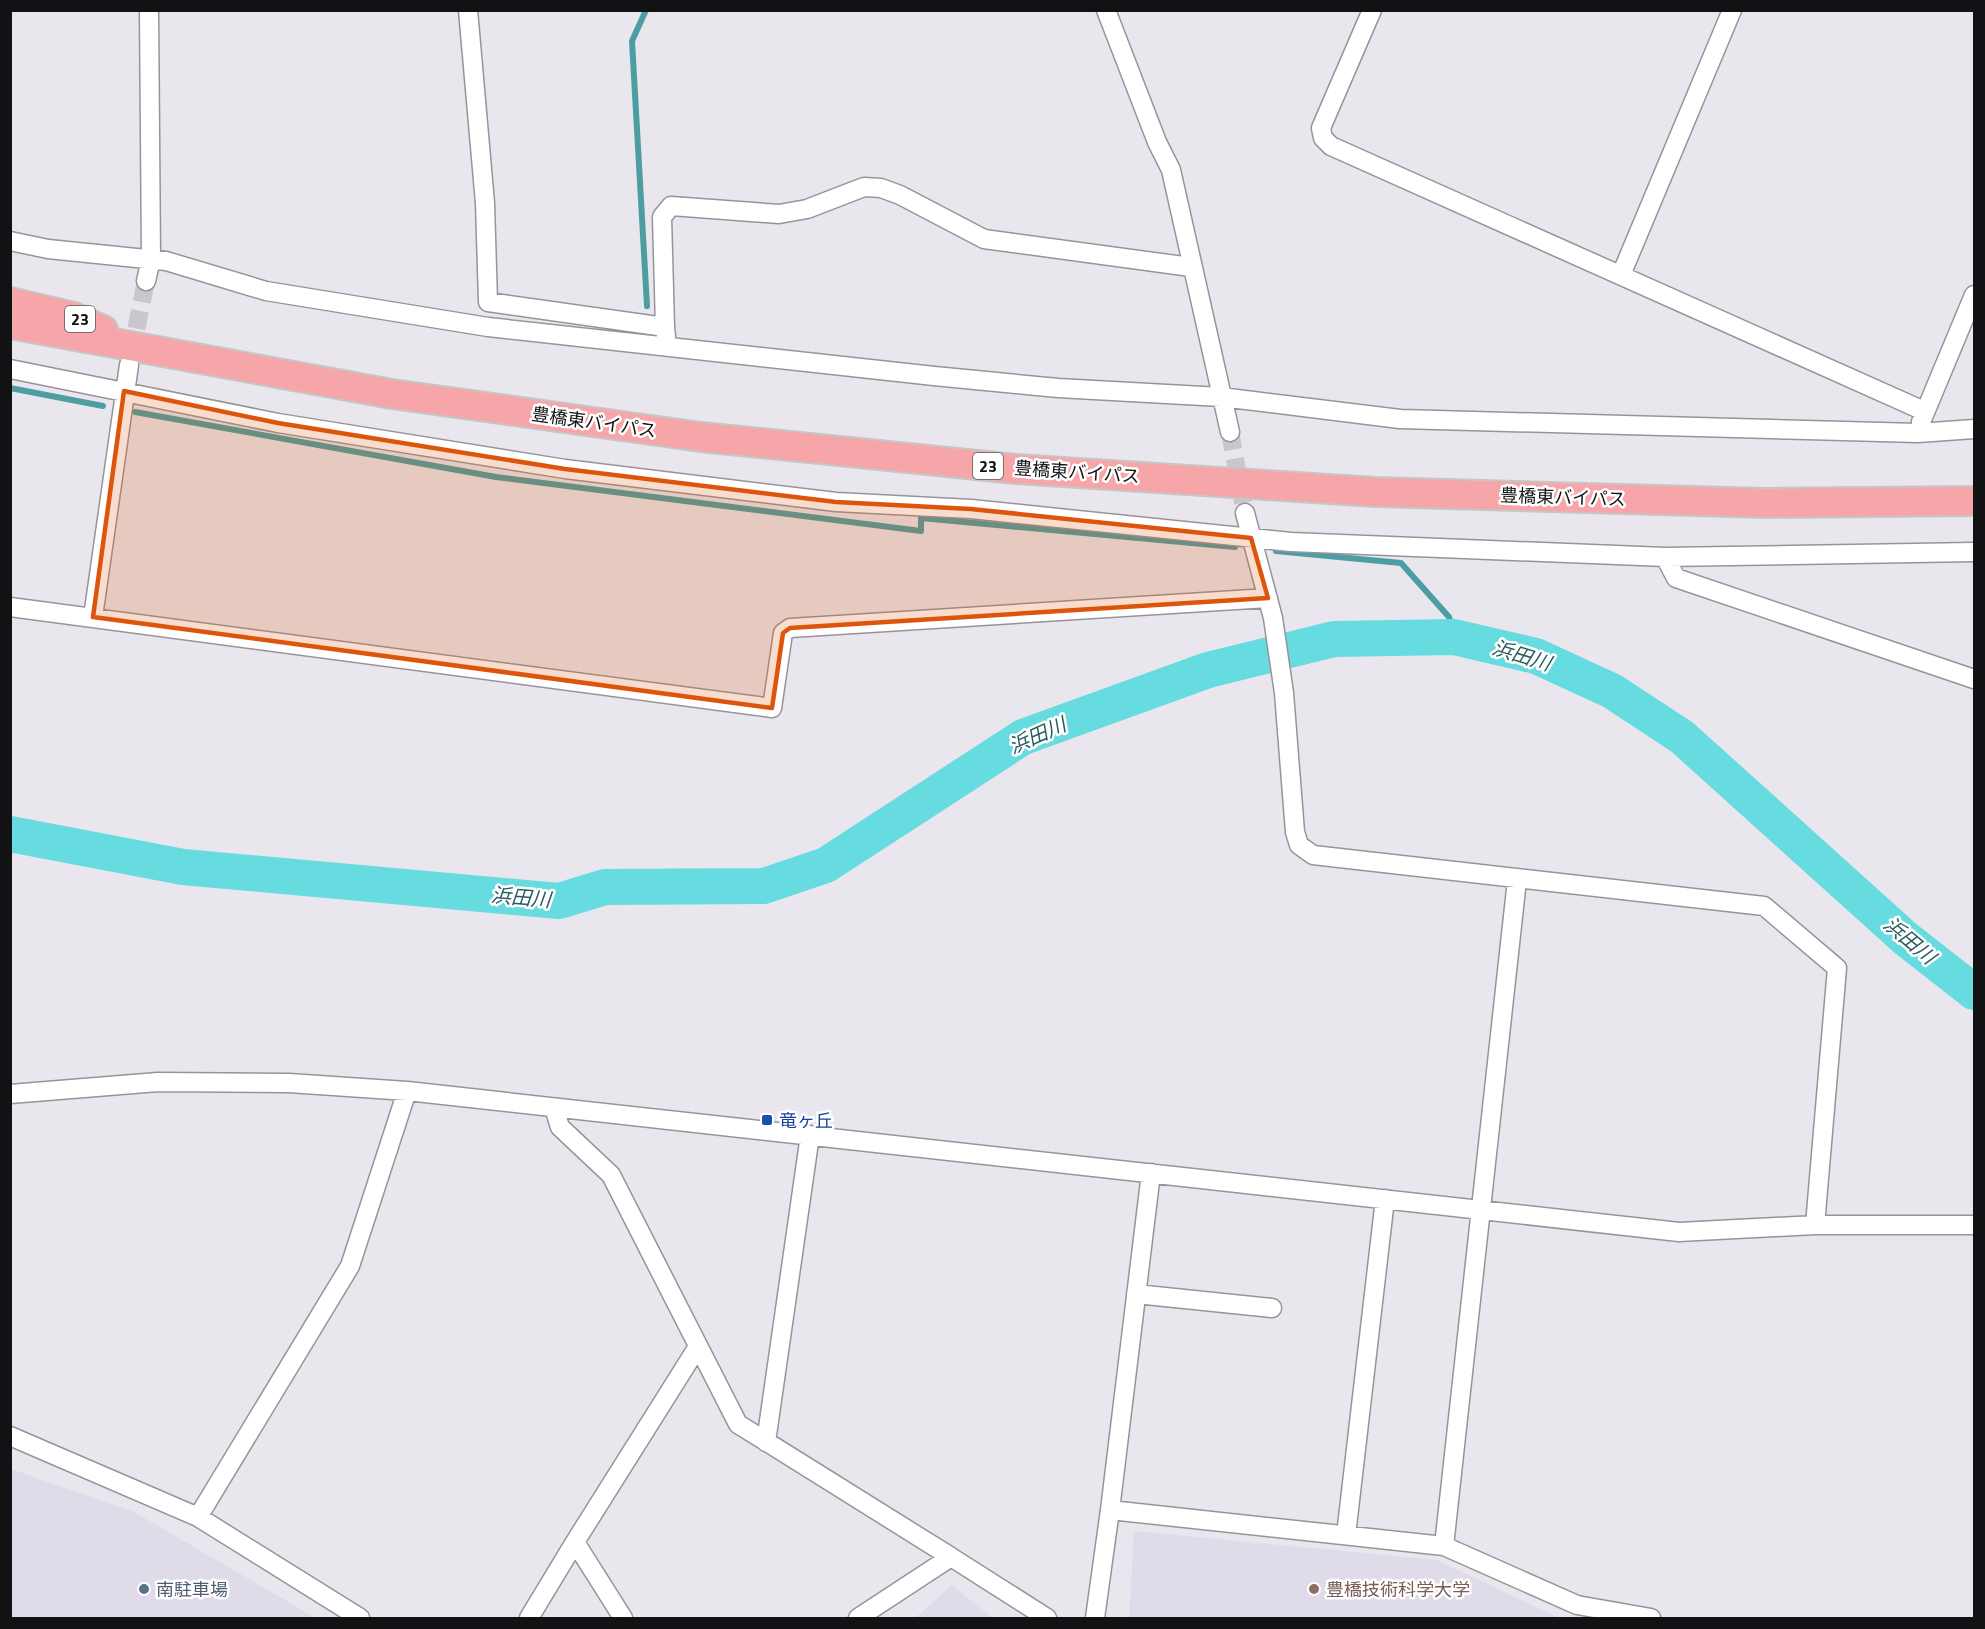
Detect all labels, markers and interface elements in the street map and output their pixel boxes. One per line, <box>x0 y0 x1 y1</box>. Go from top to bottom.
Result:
road number: 23 <box>65 306 95 332</box>
street label: 豊橋東バイパス <box>530 400 658 444</box>
road number: 23 <box>973 453 1003 479</box>
street label: 豊橋東バイパス <box>1013 454 1141 490</box>
street label: 豊橋東バイパス <box>1500 481 1626 513</box>
water label: 浜田川 <box>1489 631 1557 679</box>
water label: 浜田川 <box>1003 708 1073 761</box>
water label: 浜田川 <box>490 879 554 915</box>
water label: 浜田川 <box>1877 909 1944 972</box>
place label: 竜ヶ丘 <box>779 1107 833 1134</box>
marker: 竜ヶ丘 <box>760 1113 774 1127</box>
place label: 南駐車場 <box>156 1576 228 1603</box>
place label: 豊橋技術科学大学 <box>1326 1576 1470 1603</box>
marker: 南駐車場 <box>137 1582 151 1596</box>
marker: 豊橋技術科学大学 <box>1307 1582 1321 1596</box>

